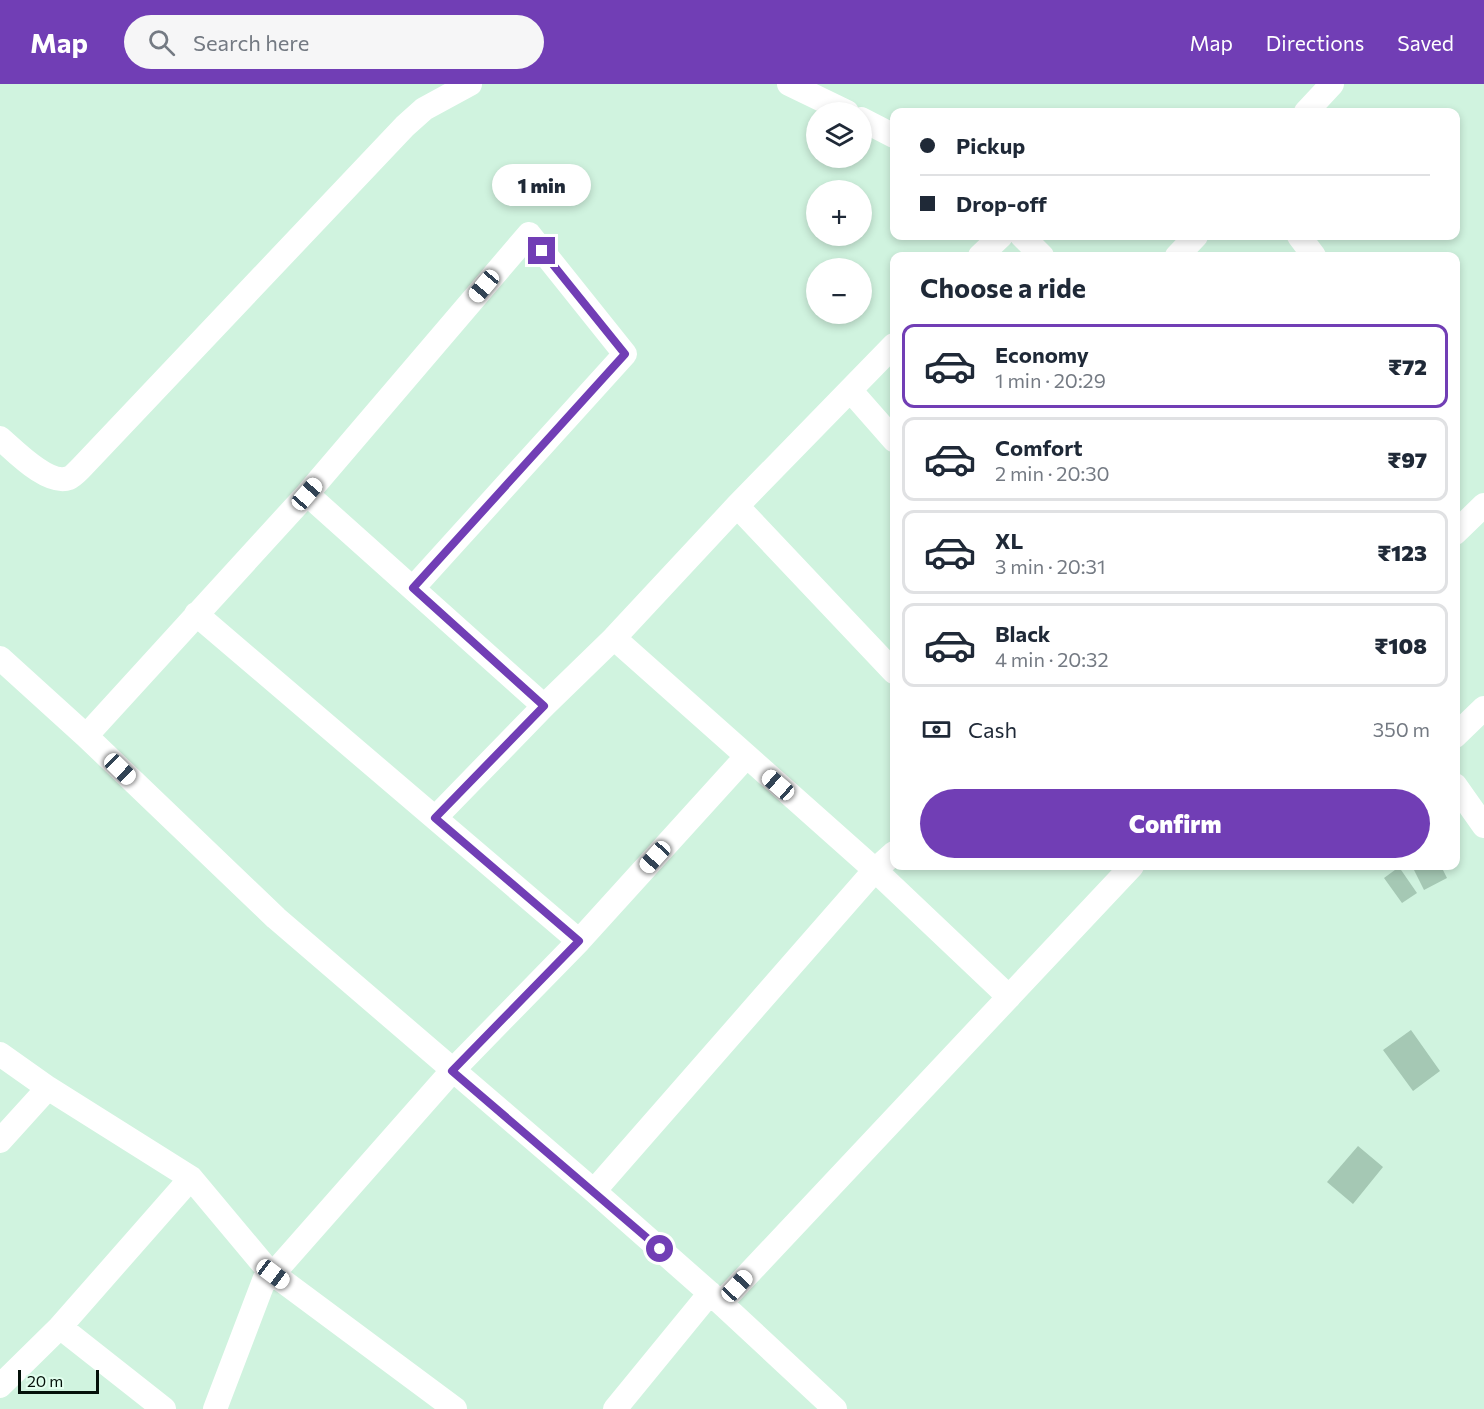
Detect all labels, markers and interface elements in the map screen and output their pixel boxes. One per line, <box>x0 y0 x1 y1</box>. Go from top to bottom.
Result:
search box <box>124 15 544 69</box>
text: Map <box>30 25 88 59</box>
icon: search <box>145 26 178 59</box>
text: Search here <box>193 29 309 56</box>
text: Map <box>1190 30 1233 55</box>
text: Directions <box>1266 30 1364 55</box>
text: Saved <box>1397 30 1454 55</box>
map controls <box>806 102 872 324</box>
button: layers <box>806 102 872 168</box>
text: Pickup <box>956 132 1025 159</box>
callout: 1 min <box>492 164 592 206</box>
text: 1 min <box>517 173 566 197</box>
button: + <box>806 180 872 246</box>
text: Drop-off <box>956 190 1047 217</box>
route end <box>528 237 555 264</box>
button: − <box>806 258 872 324</box>
car <box>466 266 502 306</box>
text: Choose a ride <box>920 271 1086 304</box>
icon: car <box>923 339 977 393</box>
text: Economy <box>995 341 1089 368</box>
text: ₹72 <box>1388 353 1427 380</box>
text: 1 min · 20:29 <box>995 368 1106 392</box>
icon: car <box>923 432 977 486</box>
text: Comfort <box>995 434 1083 461</box>
text: ₹97 <box>1387 446 1427 473</box>
text: 2 min · 20:30 <box>995 461 1110 485</box>
car <box>288 475 326 513</box>
icon: car <box>923 525 977 579</box>
text: XL <box>995 527 1023 554</box>
text: ₹123 <box>1377 539 1427 566</box>
text: 3 min · 20:31 <box>995 554 1105 578</box>
icon: car <box>923 618 977 672</box>
text: Black <box>995 620 1050 647</box>
text: ₹108 <box>1374 632 1427 659</box>
text: 4 min · 20:32 <box>995 647 1109 671</box>
icon: cash <box>920 713 953 746</box>
text: Cash <box>968 716 1017 743</box>
text: 350 m <box>1373 717 1430 741</box>
car <box>101 750 139 788</box>
car <box>759 766 797 804</box>
button: Confirm <box>920 789 1430 858</box>
car <box>636 838 674 876</box>
route start <box>646 1235 673 1262</box>
car <box>253 1256 293 1292</box>
car <box>718 1267 756 1305</box>
scale bar <box>18 1367 99 1394</box>
text: 20 m <box>27 1371 63 1390</box>

